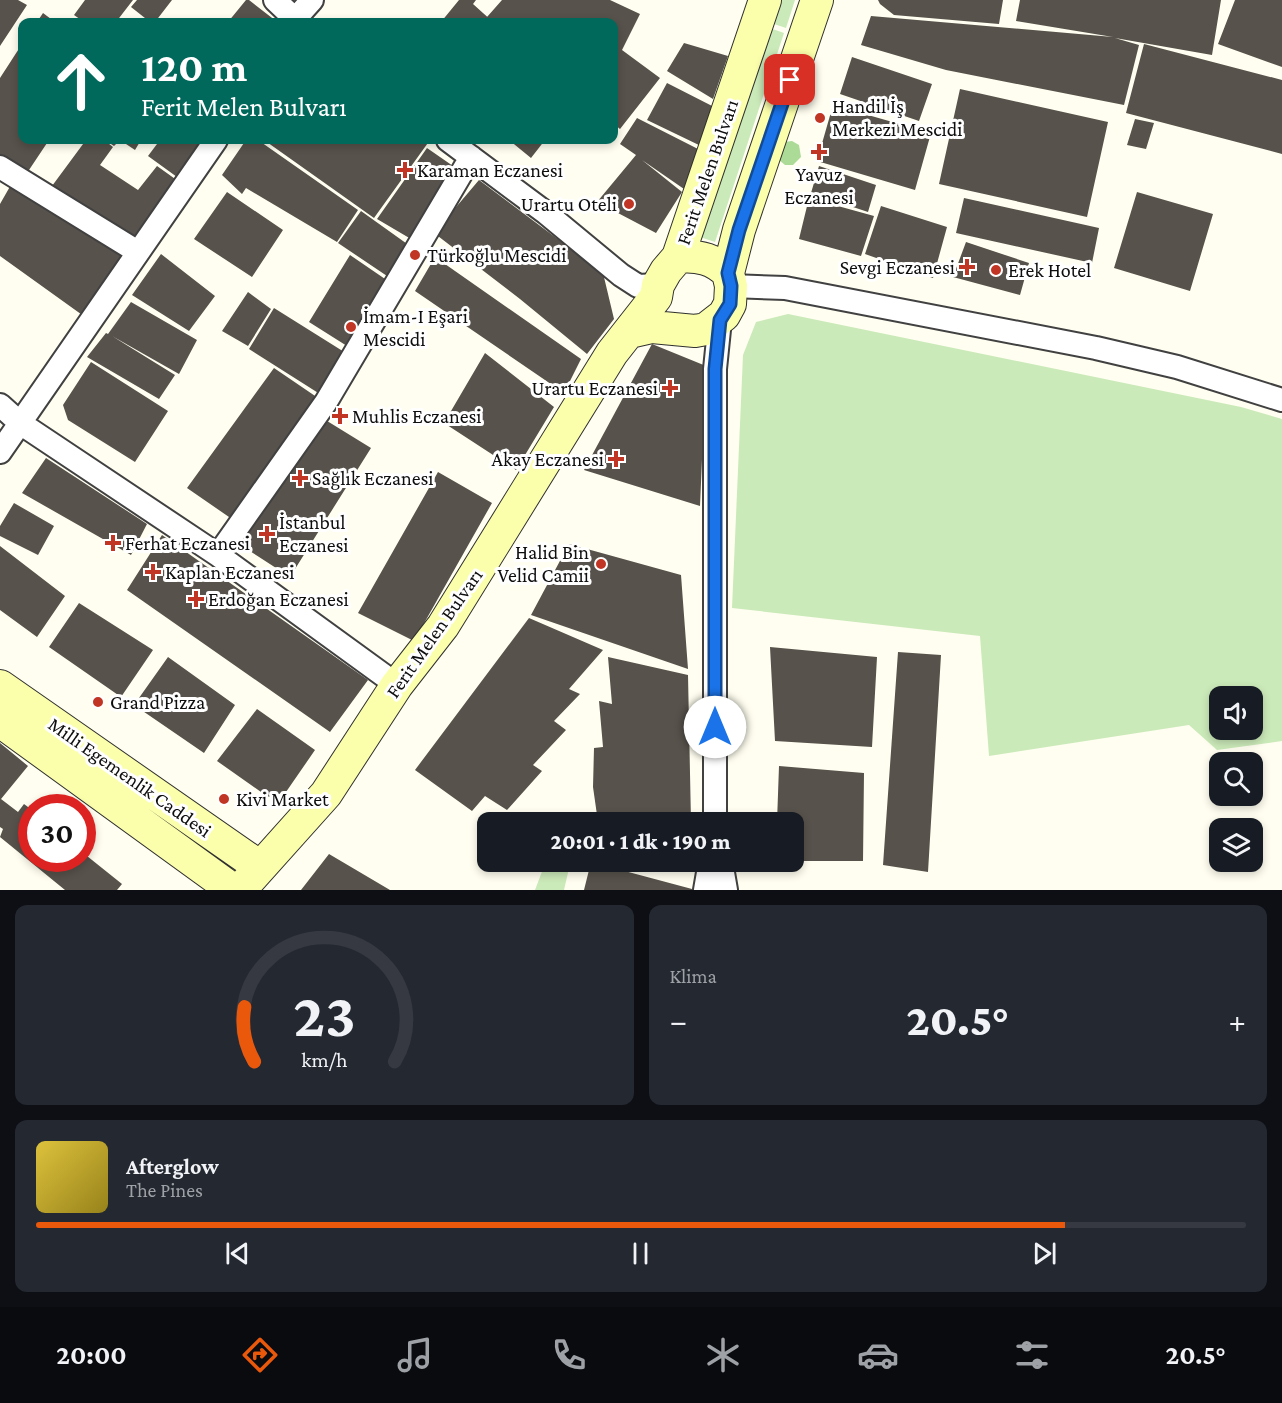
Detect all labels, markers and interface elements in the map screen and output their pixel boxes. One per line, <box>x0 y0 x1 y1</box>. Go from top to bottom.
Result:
icon: ahead <box>42 42 120 120</box>
text: 120 m <box>141 43 247 90</box>
pin <box>764 54 815 105</box>
icon: arrive <box>773 63 806 96</box>
text: Ferit Melen Bulvarı <box>141 92 347 122</box>
place label: Handil İş Merkezi Mescidi <box>832 95 963 140</box>
street label: Ferit Melen Bulvarı <box>672 96 742 248</box>
marker: Handil İş Merkezi Mescidi <box>813 111 827 125</box>
marker: Yavuz Eczanesi <box>812 145 826 159</box>
place label: Karaman Eczanesi <box>417 159 563 181</box>
marker: Karaman Eczanesi <box>398 163 412 177</box>
place label: Yavuz Eczanesi <box>784 163 854 208</box>
place label: Urartu Oteli <box>521 193 617 215</box>
marker: Urartu Oteli <box>622 197 636 211</box>
place label: Türkoğlu Mescidi <box>427 244 567 267</box>
marker: Türkoğlu Mescidi <box>408 248 422 262</box>
place label: Sevgi Eczanesi <box>840 256 955 279</box>
place label: Erek Hotel <box>1008 259 1091 281</box>
marker: Sevgi Eczanesi <box>960 260 974 274</box>
marker: Erek Hotel <box>989 263 1003 277</box>
place label: İmam-I Eşari Mescidi <box>363 305 468 350</box>
marker: İmam-I Eşari Mescidi <box>344 320 358 334</box>
place label: Urartu Eczanesi <box>531 377 658 399</box>
marker: Urartu Eczanesi <box>663 381 677 395</box>
place label: Muhlis Eczanesi <box>352 405 482 427</box>
marker: Muhlis Eczanesi <box>333 409 347 423</box>
place label: Akay Eczanesi <box>492 448 604 471</box>
marker: Akay Eczanesi <box>609 452 623 466</box>
place label: Sağlık Eczanesi <box>312 467 434 490</box>
marker: Sağlık Eczanesi <box>293 471 307 485</box>
place label: İstanbul Eczanesi <box>279 511 349 556</box>
marker: İstanbul Eczanesi <box>260 527 274 541</box>
place label: Ferhat Eczanesi <box>125 532 250 554</box>
marker: Ferhat Eczanesi <box>106 536 120 550</box>
place label: Halid Bin Velid Camii <box>497 541 589 586</box>
marker: Halid Bin Velid Camii <box>594 557 608 571</box>
place label: Kaplan Eczanesi <box>165 561 295 584</box>
street label: Ferit Melen Bulvarı <box>381 564 487 702</box>
marker: Kaplan Eczanesi <box>146 565 160 579</box>
place label: Erdoğan Eczanesi <box>208 588 349 611</box>
marker: Erdoğan Eczanesi <box>189 592 203 606</box>
map controls <box>1209 686 1263 872</box>
button: sound <box>1209 686 1263 740</box>
place label: Grand Pizza <box>110 691 205 713</box>
marker: Grand Pizza <box>91 695 105 709</box>
position arrow <box>683 695 747 759</box>
street label: Milli Egemenlik Caddesi <box>44 712 216 842</box>
button: search <box>1209 752 1263 806</box>
place label: Kivi Market <box>236 788 329 810</box>
marker: Kivi Market <box>217 792 231 806</box>
speed limit sign: 30 <box>18 794 96 872</box>
button: layers <box>1209 818 1263 872</box>
text: 20:01 · 1 dk · 190 m <box>550 829 731 854</box>
text: Klima <box>670 965 717 987</box>
text: 23 <box>293 980 355 1049</box>
text: 20.5° <box>906 995 1009 1045</box>
text: − <box>670 1002 687 1039</box>
text: + <box>1229 1002 1246 1039</box>
text: km/h <box>301 1048 348 1072</box>
text: Afterglow <box>126 1154 219 1179</box>
text: The Pines <box>126 1179 203 1201</box>
icon: previous <box>221 1237 254 1270</box>
icon: pause <box>624 1237 657 1270</box>
icon: next <box>1028 1237 1061 1270</box>
icon: directions <box>239 1334 281 1376</box>
icon: music <box>394 1334 436 1376</box>
icon: phone <box>548 1334 590 1376</box>
icon: climate <box>702 1334 744 1376</box>
icon: car <box>857 1334 899 1376</box>
icon: filters <box>1011 1334 1053 1376</box>
text: 20:00 <box>56 1340 127 1370</box>
text: 20.5° <box>1166 1340 1226 1370</box>

